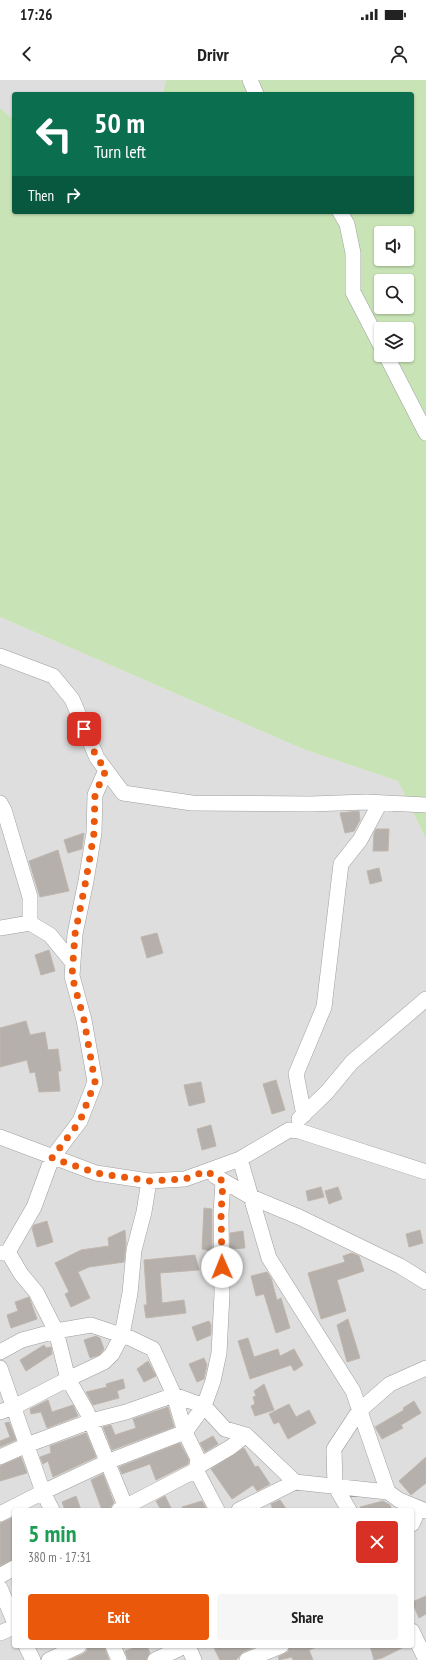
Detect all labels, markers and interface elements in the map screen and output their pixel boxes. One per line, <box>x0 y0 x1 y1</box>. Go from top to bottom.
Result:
text: 17:26 <box>20 5 52 24</box>
icon: back <box>16 43 38 65</box>
text: Drivr <box>197 43 229 66</box>
icon: person <box>388 43 410 65</box>
text: 50 m <box>94 104 145 141</box>
icon: left <box>28 108 80 160</box>
text: Turn left <box>94 140 146 163</box>
icon: right <box>62 184 84 206</box>
text: Then <box>28 186 54 205</box>
map controls <box>374 226 414 362</box>
button: sound <box>374 226 414 266</box>
button: search <box>374 274 414 314</box>
button: layers <box>374 322 414 362</box>
pin <box>67 712 101 746</box>
icon: arrive <box>73 718 95 740</box>
position arrow <box>201 1246 243 1288</box>
text: 5 min <box>28 1518 76 1549</box>
button: close <box>356 1521 398 1563</box>
text: 380 m · 17:31 <box>28 1549 91 1566</box>
button: Exit <box>28 1594 209 1640</box>
button: Share <box>217 1594 398 1640</box>

